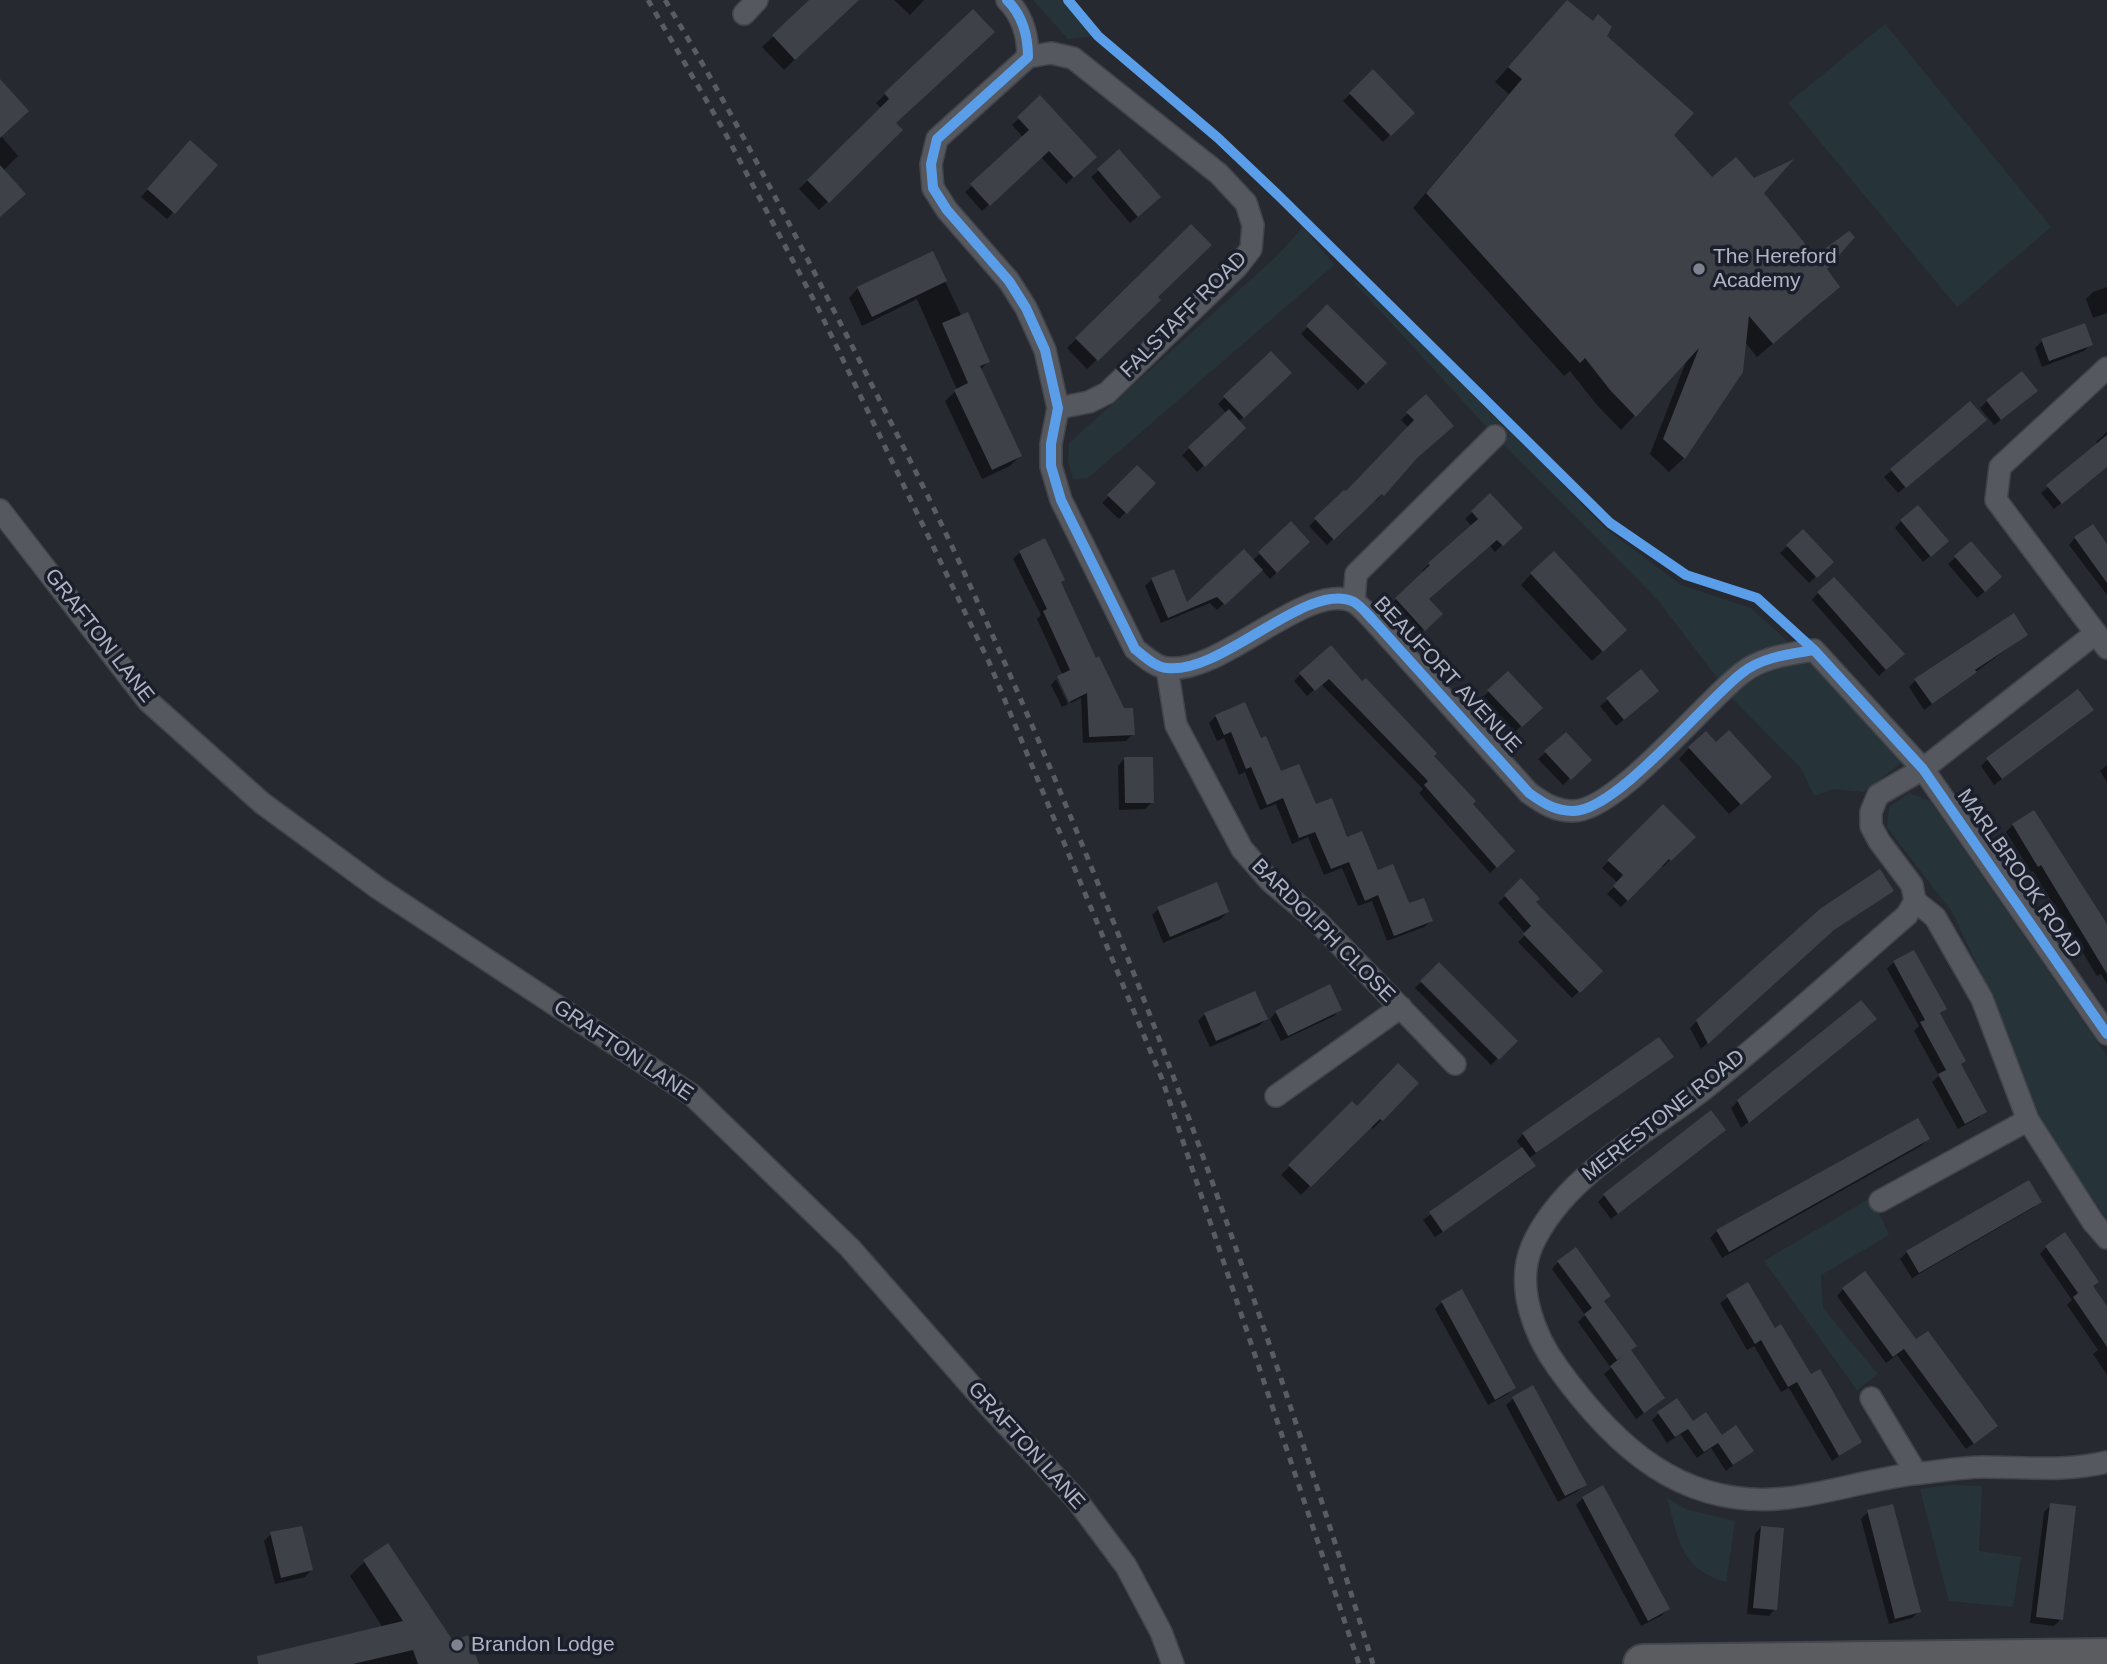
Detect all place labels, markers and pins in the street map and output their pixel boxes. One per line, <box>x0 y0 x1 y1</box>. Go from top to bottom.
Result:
place label: The Hereford Academy <box>1713 244 1837 294</box>
marker: The Hereford Academy <box>1691 261 1707 277</box>
place label: Brandon Lodge <box>471 1632 615 1658</box>
marker: Brandon Lodge <box>449 1637 465 1653</box>

